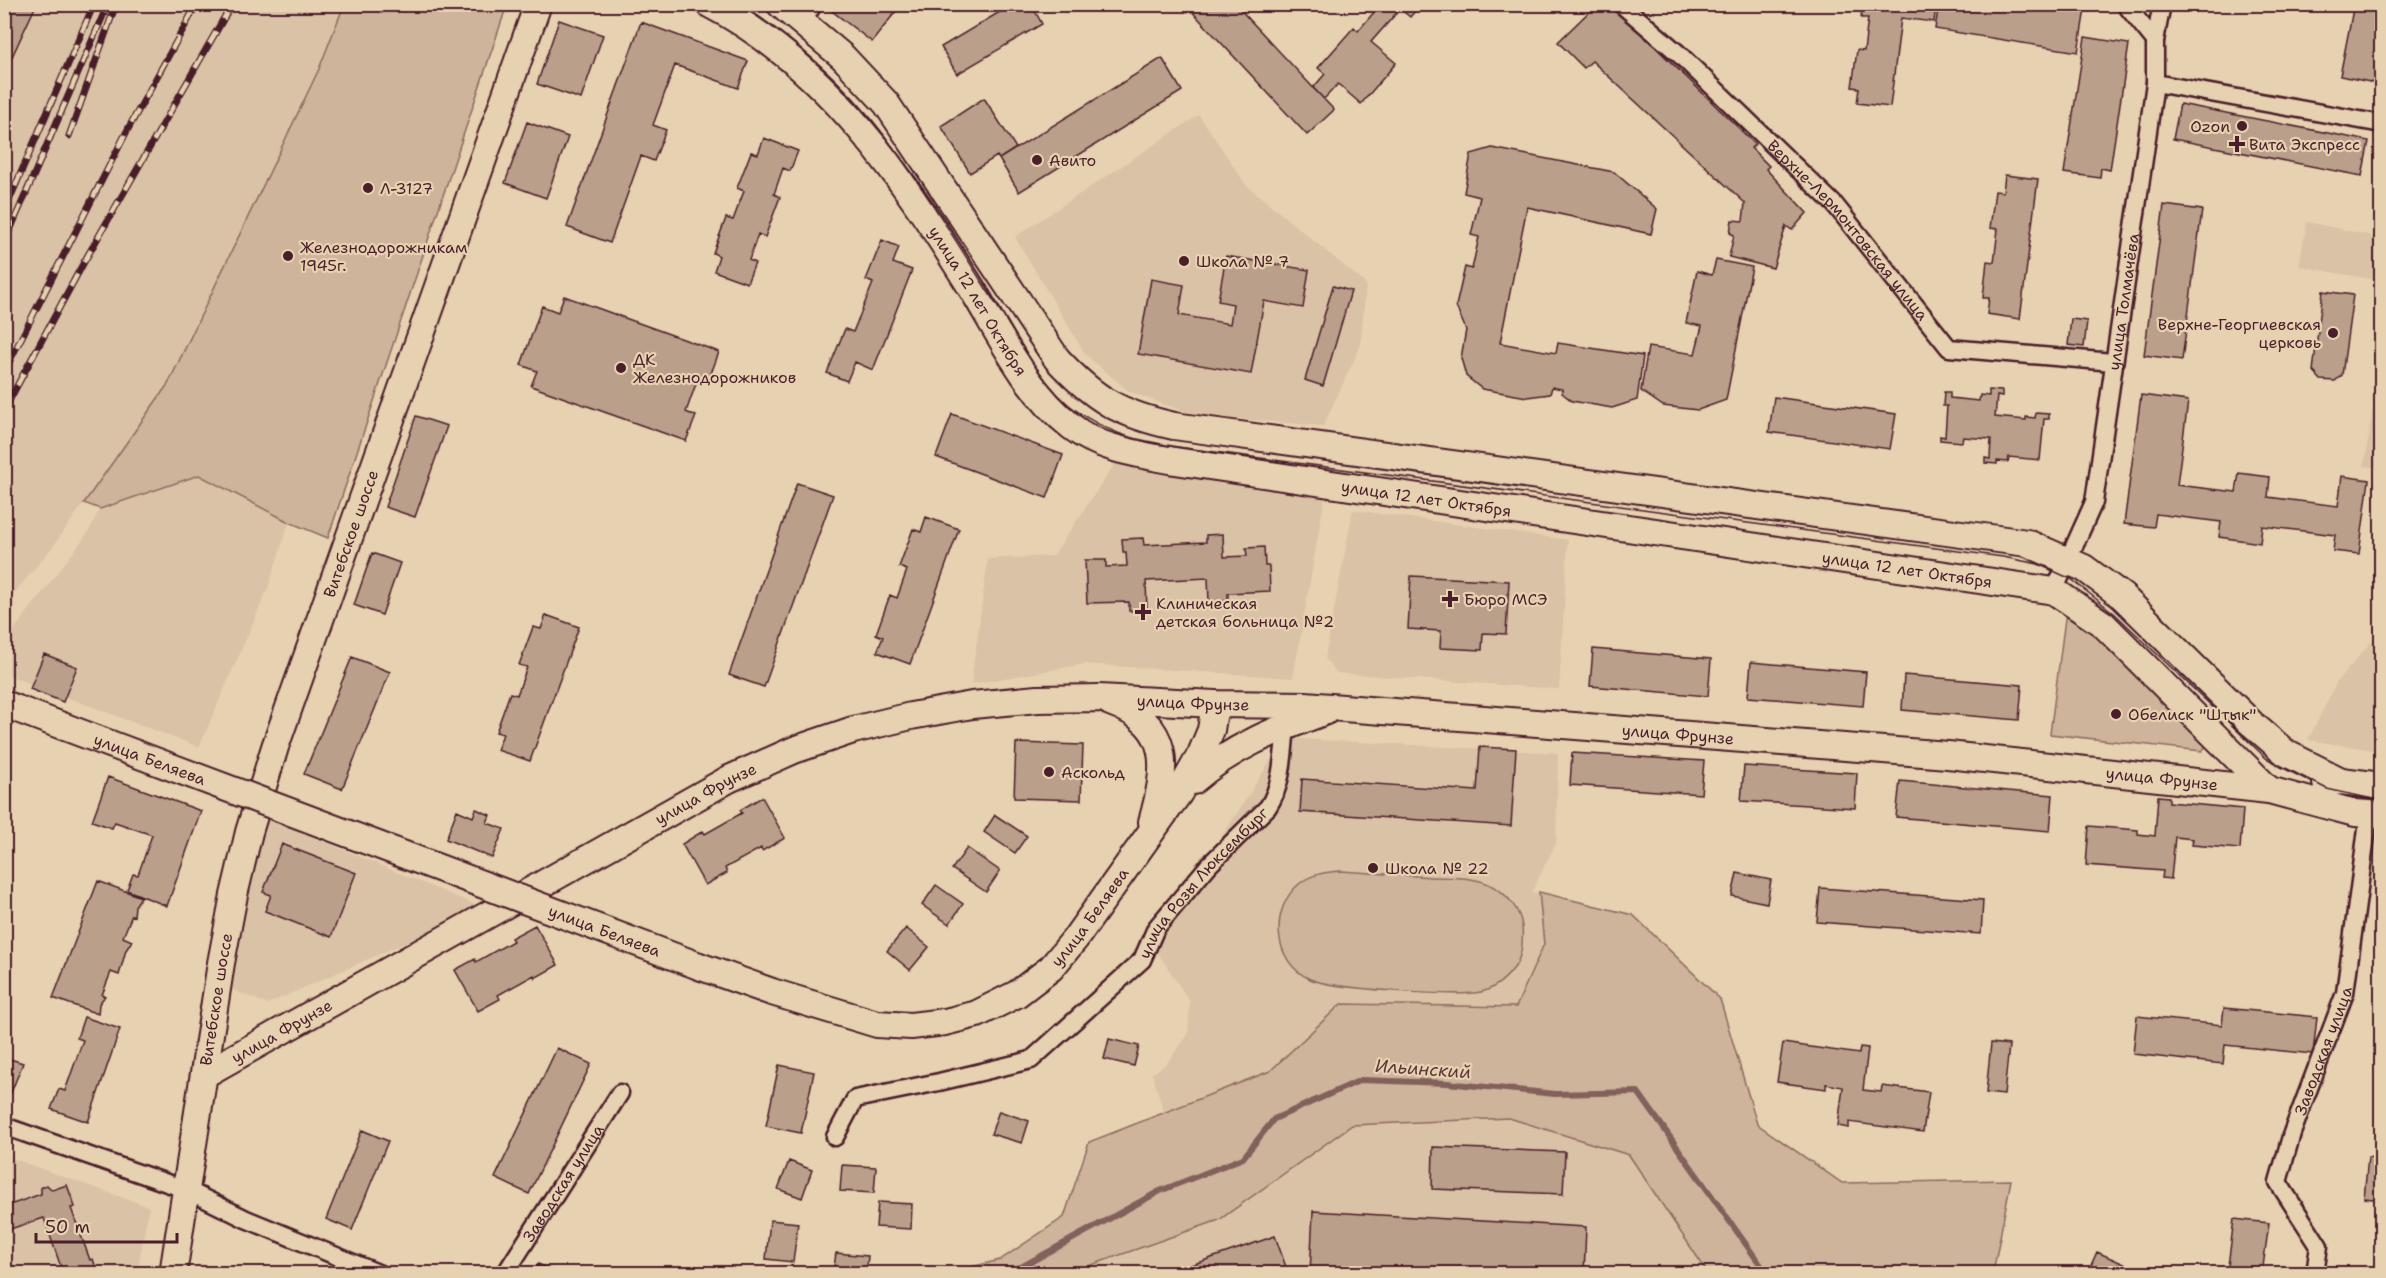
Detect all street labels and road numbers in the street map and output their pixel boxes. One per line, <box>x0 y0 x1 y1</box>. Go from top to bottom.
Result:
street label: Верхне-Лермонтовская улица <box>1763 135 1933 325</box>
street label: улица 12 лет Октября <box>924 222 1032 380</box>
street label: улица Толмачёва <box>2103 232 2144 372</box>
street label: Витебское шоссе <box>319 467 383 600</box>
street label: улица 12 лет Октября <box>1340 476 1513 522</box>
street label: улица 12 лет Октября <box>1821 547 1994 593</box>
street label: улица Фрунзе <box>1136 690 1250 715</box>
street label: улица Фрунзе <box>1621 720 1735 749</box>
street label: улица Беляева <box>91 729 209 790</box>
street label: улица Фрунзе <box>651 758 760 830</box>
street label: улица Фрунзе <box>2105 762 2219 795</box>
street label: улица Розы Люксембург <box>1134 802 1274 962</box>
street label: улица Беляева <box>1046 864 1134 971</box>
street label: улица Беляева <box>546 900 664 962</box>
street label: Витебское шоссе <box>195 931 237 1067</box>
street label: Заводская улица <box>2290 986 2357 1118</box>
street label: улица Фрунзе <box>228 995 336 1068</box>
street label: Заводская улица <box>518 1120 609 1246</box>

